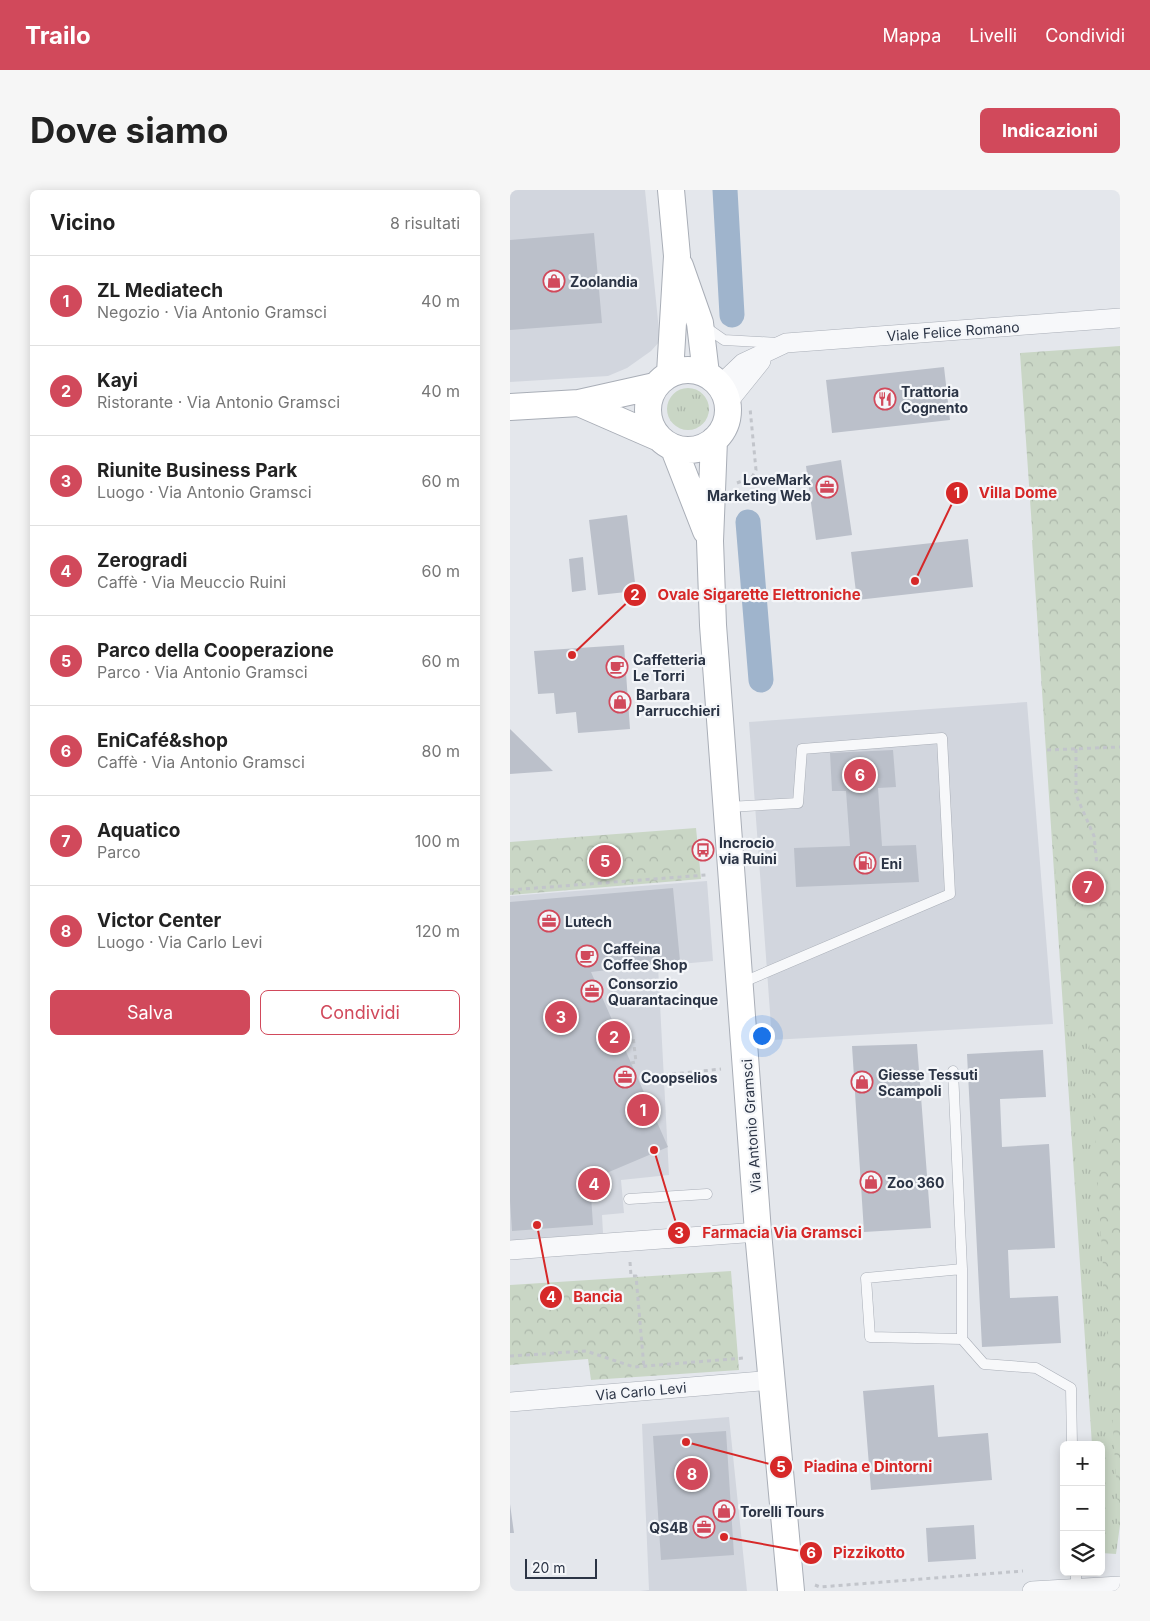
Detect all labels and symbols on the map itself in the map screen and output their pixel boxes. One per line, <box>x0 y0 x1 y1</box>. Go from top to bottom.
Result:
shop icon: Zoolandia <box>542 269 566 293</box>
place label: Zoolandia <box>570 273 638 290</box>
street label: Viale Felice Romano <box>886 318 1020 344</box>
place label: Trattoria Cognento <box>901 383 969 416</box>
restaurant icon: Trattoria Cognento <box>873 387 897 411</box>
place label: LoveMark Marketing Web <box>707 471 812 504</box>
office icon: LoveMark Marketing Web <box>815 475 839 499</box>
callout: Villa Dome <box>944 478 1068 508</box>
text: 1 <box>954 483 960 502</box>
text: Villa Dome <box>979 483 1057 502</box>
callout: Ovale Sigarette Elettroniche <box>622 580 870 610</box>
text: 2 <box>630 585 640 604</box>
text: Ovale Sigarette Elettroniche <box>657 585 861 604</box>
place label: Caffetteria Le Torri <box>633 651 706 684</box>
cafe icon: Caffetteria Le Torri <box>605 655 629 679</box>
place label: Barbara Parrucchieri <box>636 686 720 719</box>
shop icon: Barbara Parrucchieri <box>608 690 632 714</box>
pin: 6 <box>844 756 876 794</box>
place label: Incrocio via Ruini <box>719 834 777 867</box>
bus stop icon: Incrocio via Ruini <box>691 838 715 862</box>
pin: 5 <box>589 842 621 880</box>
fuel station icon: Eni <box>853 851 877 875</box>
place label: Eni <box>881 855 902 872</box>
pin: 7 <box>1072 868 1104 906</box>
office icon: Lutech <box>537 909 561 933</box>
place label: Lutech <box>565 913 612 930</box>
place label: Caffeina Coffee Shop <box>603 940 688 973</box>
cafe icon: Caffeina Coffee Shop <box>575 944 599 968</box>
place label: Consorzio Quarantacinque <box>608 975 718 1008</box>
office icon: Consorzio Quarantacinque <box>580 979 604 1003</box>
pin: 3 <box>545 998 577 1036</box>
pin: 2 <box>598 1018 630 1056</box>
your location <box>749 1023 775 1049</box>
street label: Via Antonio Gramsci <box>738 1058 764 1194</box>
office icon: Coopselios <box>613 1065 637 1089</box>
place label: Giesse Tessuti Scampoli <box>878 1066 978 1099</box>
place label: Coopselios <box>641 1069 718 1086</box>
shop icon: Giesse Tessuti Scampoli <box>850 1070 874 1094</box>
pin: 1 <box>627 1091 659 1129</box>
pin: 4 <box>578 1165 610 1203</box>
shop icon: Zoo 360 <box>859 1170 883 1194</box>
place label: Zoo 360 <box>887 1174 944 1191</box>
callout: Farmacia Via Gramsci <box>667 1218 871 1248</box>
text: 3 <box>674 1223 684 1242</box>
text: Farmacia Via Gramsci <box>702 1223 862 1242</box>
callout: Bancia <box>538 1282 633 1312</box>
text: 4 <box>546 1287 556 1306</box>
text: Bancia <box>573 1287 623 1306</box>
street label: Via Carlo Levi <box>595 1379 687 1403</box>
callout: Piadina e Dintorni <box>768 1452 942 1482</box>
pin: 8 <box>676 1455 708 1493</box>
text: 5 <box>776 1457 786 1476</box>
text: Piadina e Dintorni <box>804 1457 932 1476</box>
shop icon: Torelli Tours <box>712 1499 736 1523</box>
place label: Torelli Tours <box>740 1503 824 1520</box>
office icon: QS4B <box>692 1515 716 1539</box>
place label: QS4B <box>649 1519 688 1536</box>
callout: Pizzikotto <box>798 1538 915 1568</box>
text: 6 <box>806 1543 816 1562</box>
text: Pizzikotto <box>833 1543 905 1562</box>
scale bar <box>525 1556 598 1579</box>

